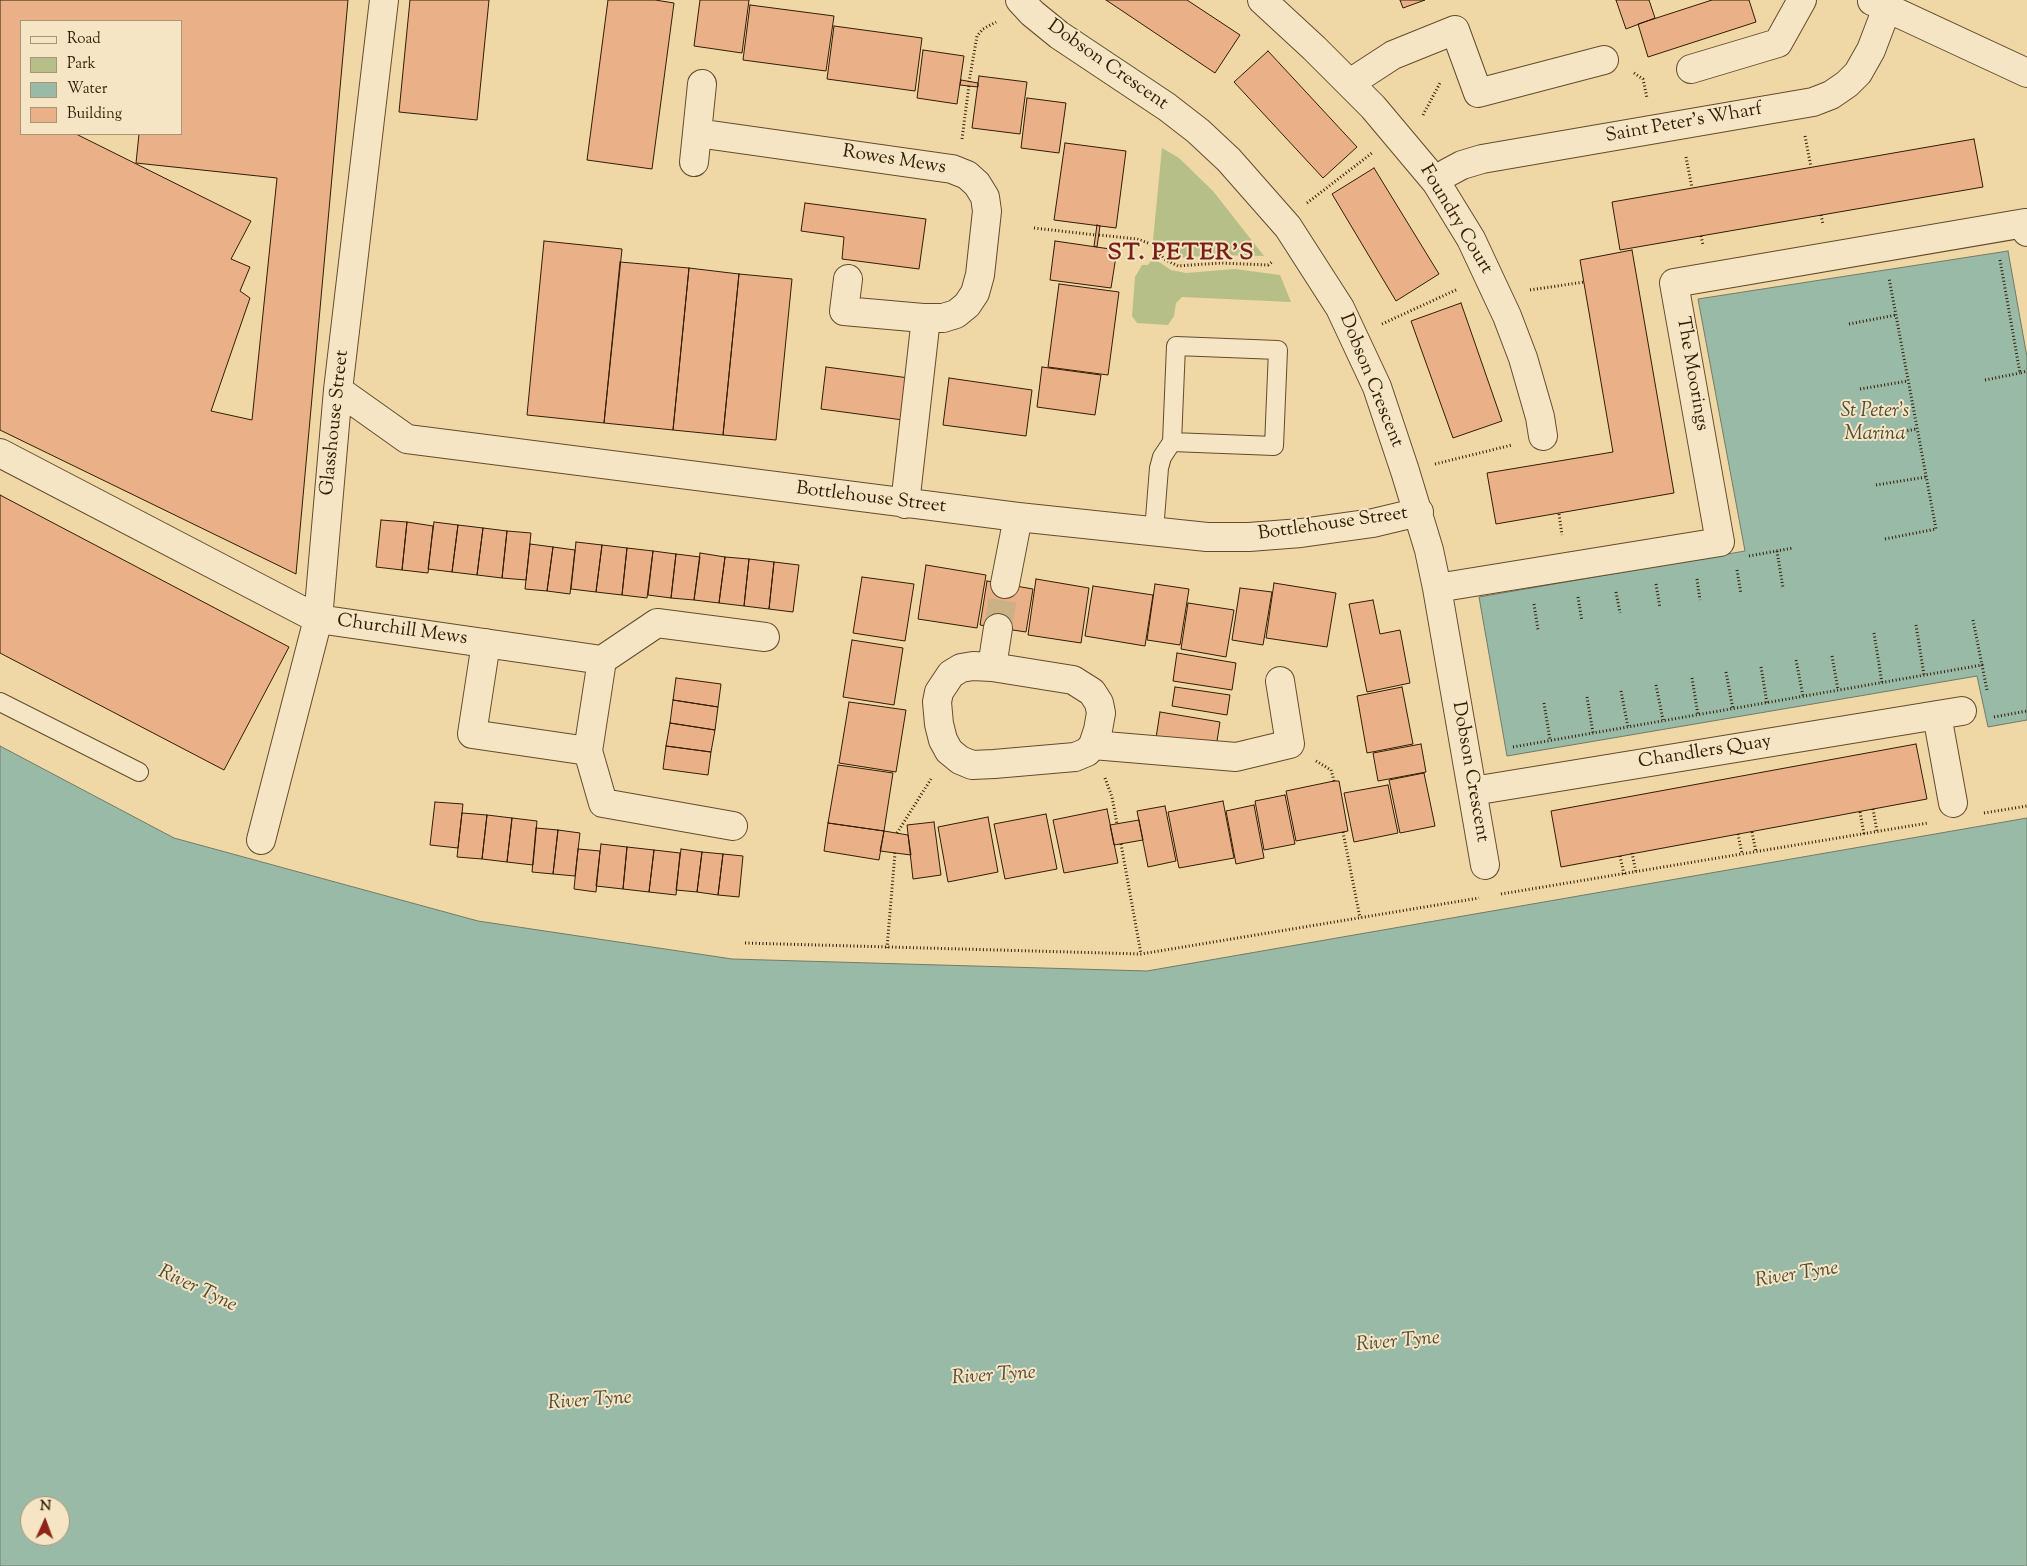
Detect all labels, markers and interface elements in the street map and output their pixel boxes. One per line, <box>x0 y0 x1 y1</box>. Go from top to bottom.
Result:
street label: Dobson Crescent <box>1042 16 1172 116</box>
legend <box>20 20 182 135</box>
text: Road <box>67 29 101 50</box>
text: Park <box>67 54 96 75</box>
text: Water <box>67 79 107 100</box>
street label: Saint Peter's Wharf <box>1604 99 1764 149</box>
text: Building <box>67 104 122 125</box>
street label: Rowes Mews <box>841 142 947 180</box>
street label: Foundry Court <box>1413 161 1497 279</box>
district label: ST. PETER'S <box>1106 241 1256 269</box>
street label: Dobson Crescent <box>1333 311 1407 451</box>
street label: The Moorings <box>1670 315 1712 433</box>
street label: Glasshouse Street <box>317 349 355 497</box>
water label: St Peter's Marina <box>1841 401 1909 448</box>
street label: Bottlehouse Street <box>795 478 947 520</box>
street label: Bottlehouse Street <box>1257 503 1409 547</box>
street label: Churchill Mews <box>335 611 469 651</box>
street label: Dobson Crescent <box>1445 700 1493 844</box>
street label: Chandlers Quay <box>1637 731 1773 775</box>
water label: River Tyne <box>1754 1258 1840 1294</box>
water label: River Tyne <box>154 1261 240 1319</box>
water label: River Tyne <box>1355 1327 1441 1359</box>
water label: River Tyne <box>951 1362 1037 1392</box>
water label: River Tyne <box>547 1387 633 1417</box>
north arrow <box>20 1496 70 1546</box>
text: N <box>40 1497 51 1517</box>

